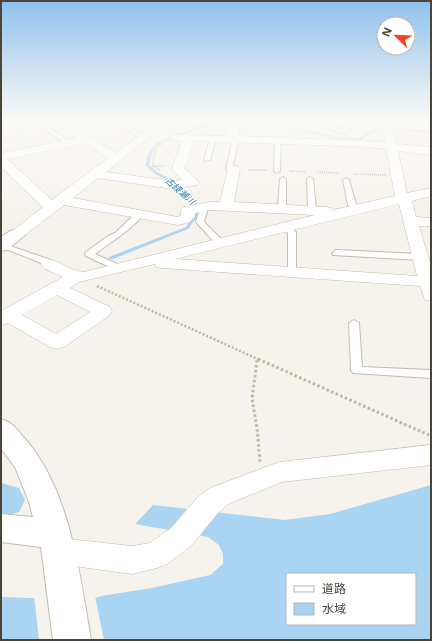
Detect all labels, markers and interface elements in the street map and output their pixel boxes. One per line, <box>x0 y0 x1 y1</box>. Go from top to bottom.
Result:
north arrow <box>376 16 416 56</box>
text: N <box>378 25 395 39</box>
water label: 古綾瀬川 <box>163 174 199 208</box>
legend <box>286 573 416 625</box>
text: 道路 <box>322 580 346 597</box>
text: 水域 <box>322 600 346 617</box>

